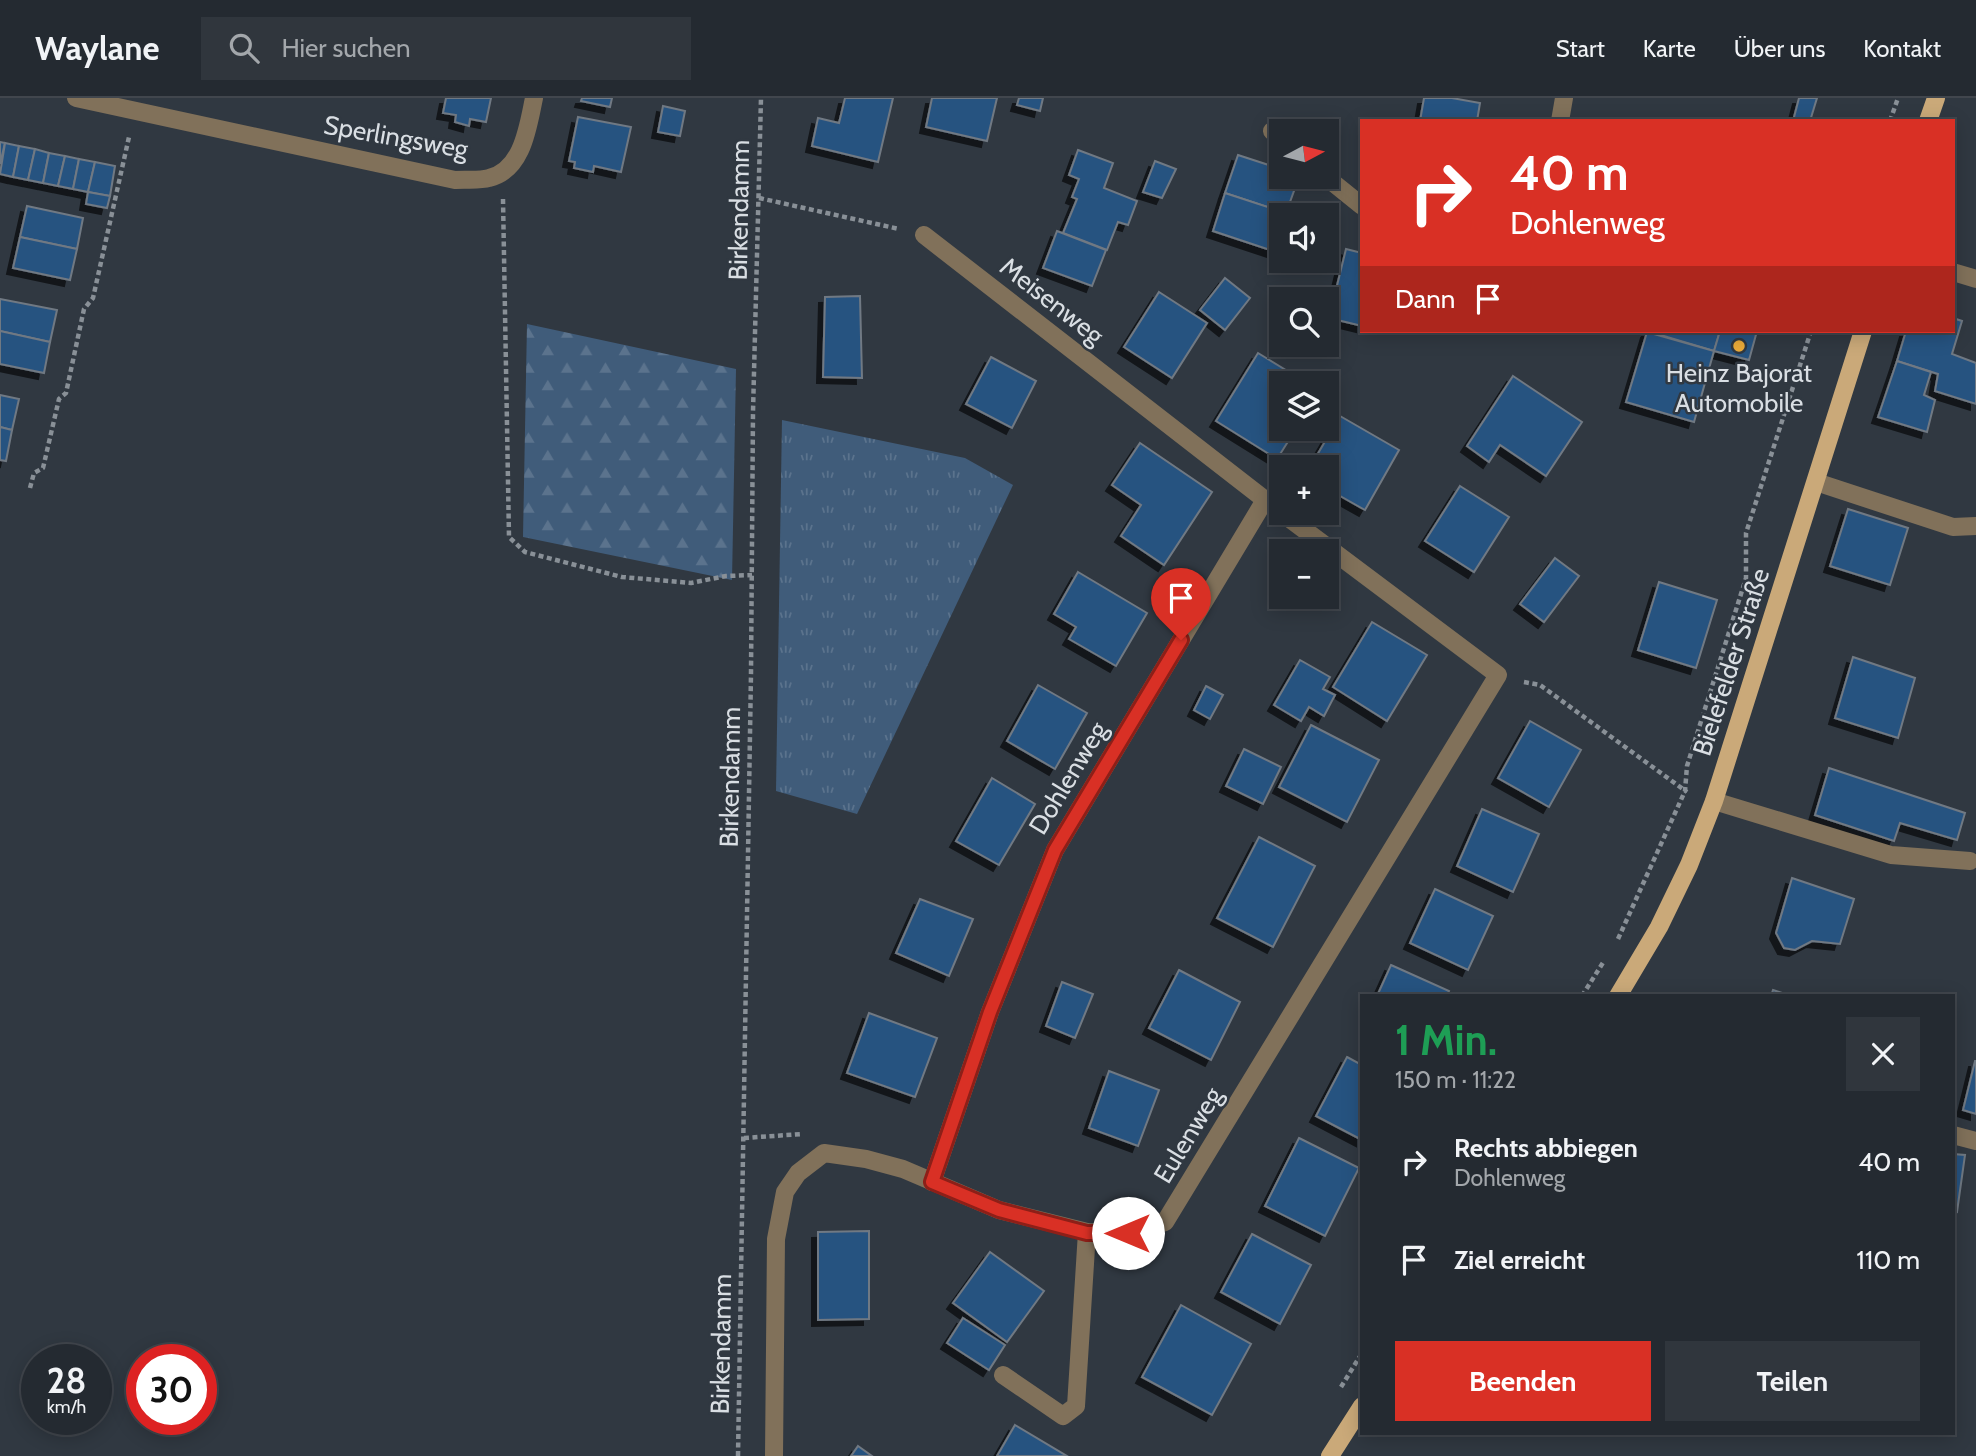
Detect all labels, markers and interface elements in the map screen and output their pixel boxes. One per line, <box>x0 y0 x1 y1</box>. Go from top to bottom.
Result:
search box <box>201 17 691 80</box>
text: Waylane <box>35 28 159 68</box>
icon: search <box>225 29 263 67</box>
text: Hier suchen <box>281 32 411 64</box>
text: Start <box>1556 34 1605 63</box>
text: Karte <box>1643 34 1696 63</box>
text: Über uns <box>1734 34 1825 63</box>
text: Kontakt <box>1863 34 1941 63</box>
street label: Sperlingsweg <box>321 109 472 166</box>
north arrow <box>1269 119 1339 189</box>
map controls <box>1269 119 1339 609</box>
street label: Birkendamm <box>722 139 756 281</box>
text: 40 m <box>1510 143 1629 202</box>
icon: right <box>1395 147 1486 238</box>
button: sound <box>1269 203 1339 273</box>
text: Dohlenweg <box>1510 203 1665 242</box>
street label: Meisenweg <box>994 251 1111 352</box>
icon: arrive <box>1469 280 1507 318</box>
text: Dann <box>1395 283 1455 315</box>
button: search <box>1269 287 1339 357</box>
marker: Heinz Bajorat Automobile <box>1731 338 1747 354</box>
place label: Heinz Bajorat Automobile <box>1666 357 1812 419</box>
button: layers <box>1269 371 1339 441</box>
button: + <box>1269 455 1339 525</box>
button: − <box>1269 539 1339 609</box>
street label: Bielefelder Straße <box>1686 564 1776 760</box>
pin <box>1151 568 1211 640</box>
icon: arrive <box>1162 579 1200 617</box>
street label: Birkendamm <box>713 706 747 848</box>
street label: Dohlenweg <box>1022 715 1115 840</box>
text: 1 Min. <box>1395 1014 1497 1066</box>
button: close <box>1846 1017 1920 1091</box>
text: 150 m · 11:22 <box>1395 1066 1516 1094</box>
street label: Eulenweg <box>1147 1080 1230 1189</box>
text: Rechts abbiegen <box>1454 1132 1638 1164</box>
icon: right <box>1395 1143 1433 1181</box>
text: 40 m <box>1858 1146 1920 1178</box>
text: Dohlenweg <box>1454 1164 1565 1192</box>
position arrow <box>1091 1196 1165 1270</box>
icon: arrive <box>1395 1241 1433 1279</box>
text: Ziel erreicht <box>1454 1244 1585 1276</box>
text: 110 m <box>1856 1244 1920 1276</box>
street label: Birkendamm <box>704 1273 738 1415</box>
button: Beenden <box>1395 1341 1651 1421</box>
button: Teilen <box>1665 1341 1920 1421</box>
speed limit sign: 30 <box>126 1344 217 1435</box>
text: 28 <box>47 1359 86 1402</box>
text: km/h <box>47 1396 86 1418</box>

